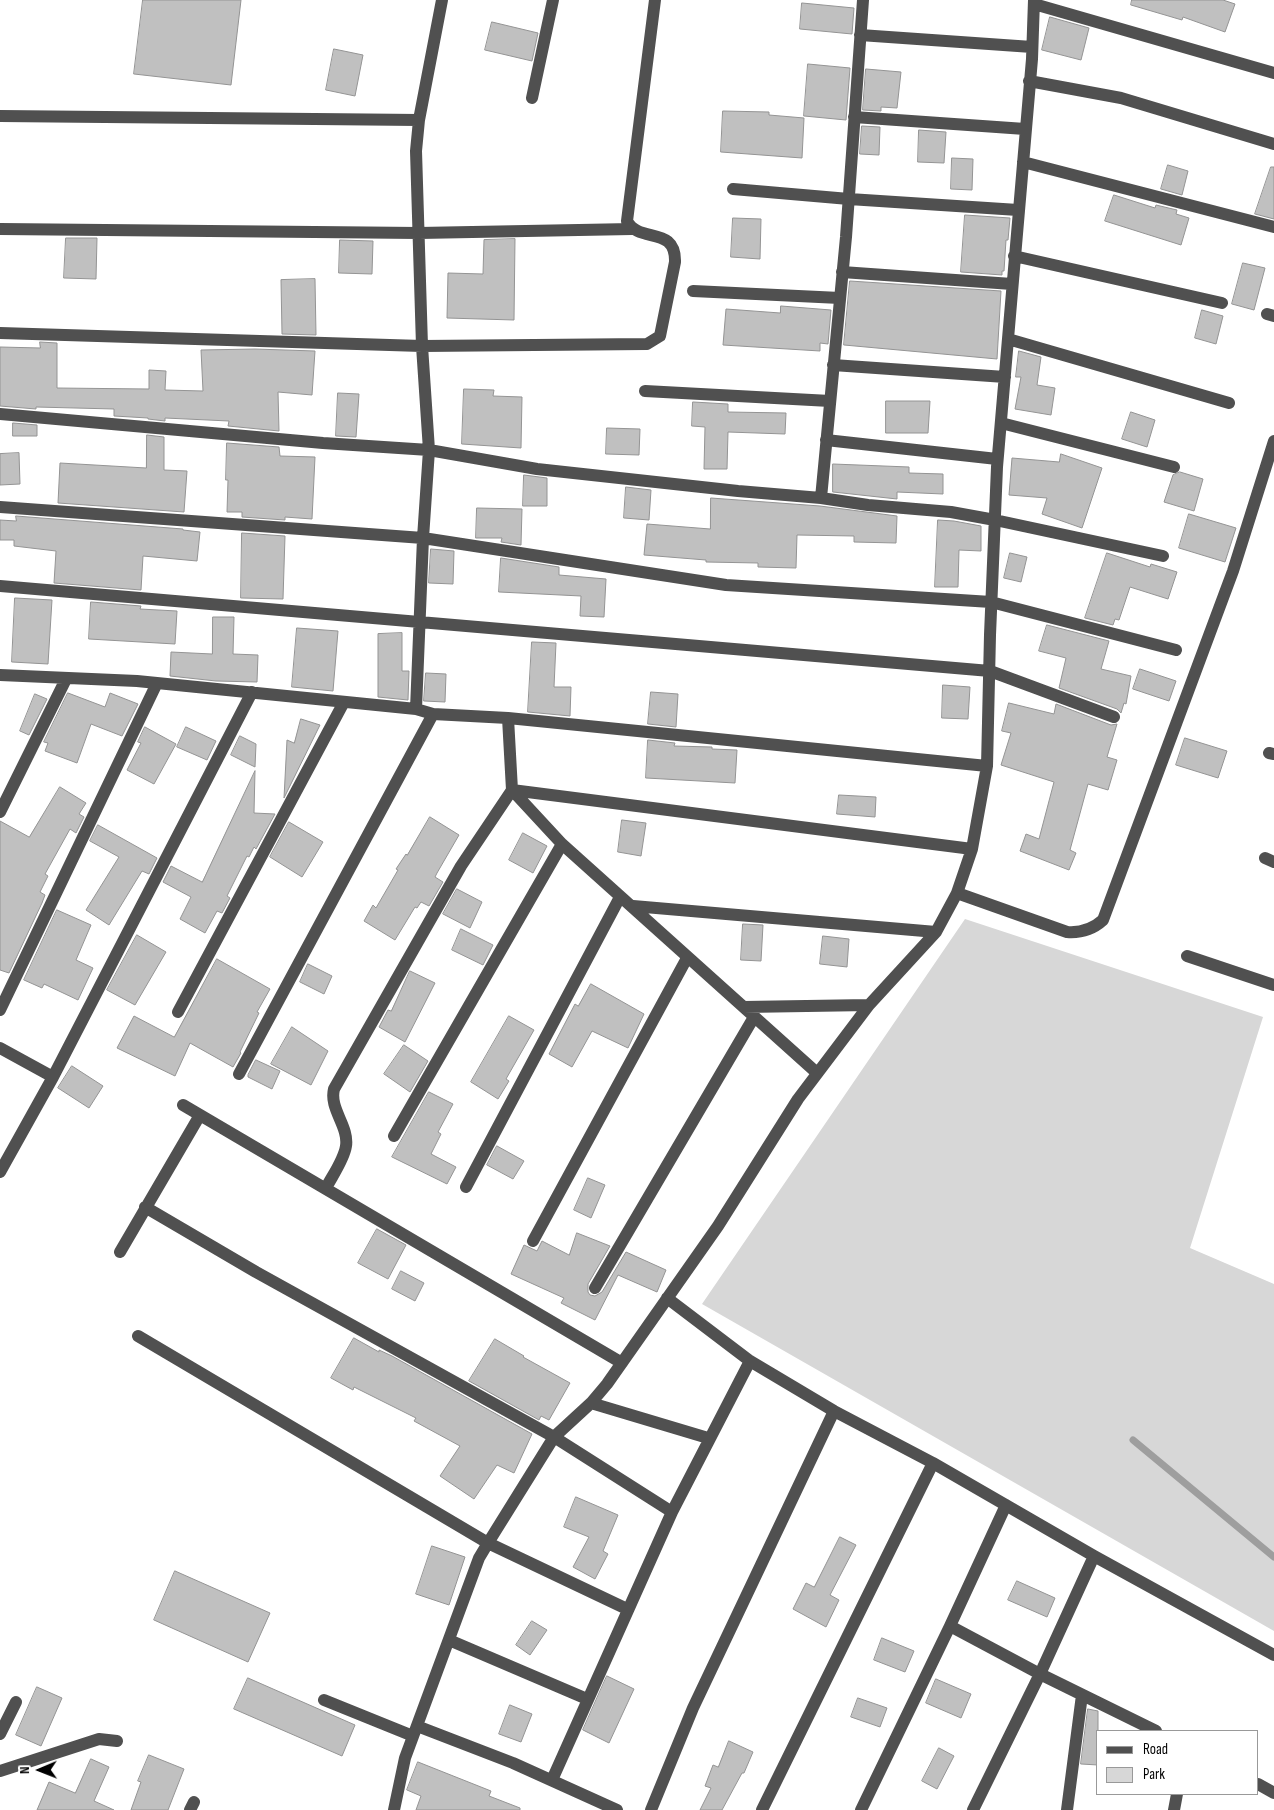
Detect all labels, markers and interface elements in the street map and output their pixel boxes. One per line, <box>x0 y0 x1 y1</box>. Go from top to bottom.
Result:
legend <box>1096 1730 1259 1795</box>
text: Road <box>1143 1740 1168 1759</box>
north arrow <box>15 1745 65 1795</box>
text: Park <box>1143 1765 1165 1784</box>
text: N <box>16 1766 33 1774</box>

